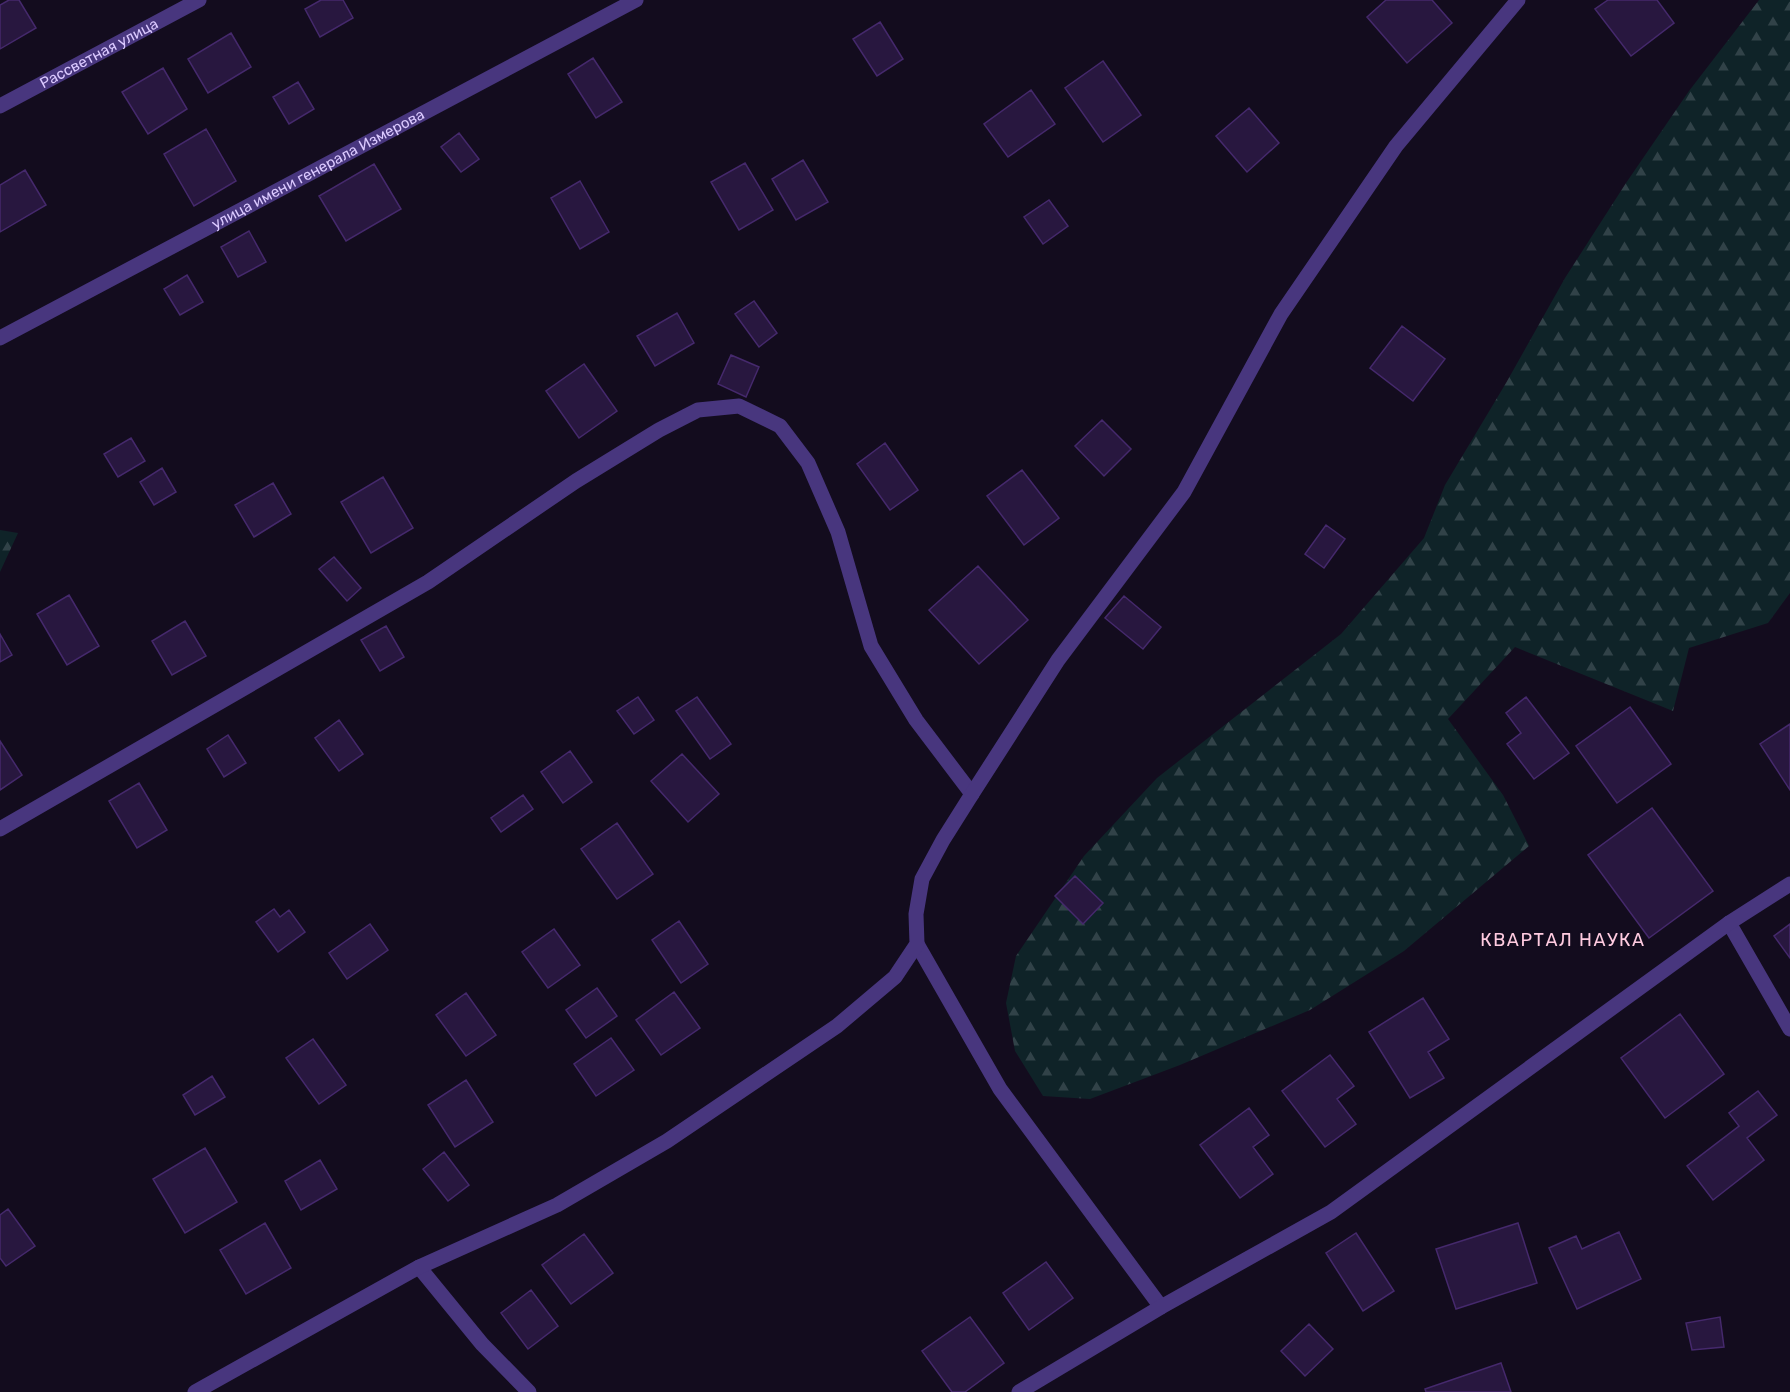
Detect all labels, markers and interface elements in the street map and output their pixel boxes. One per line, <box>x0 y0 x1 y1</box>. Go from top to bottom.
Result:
street label: Рассветная улица <box>37 14 161 92</box>
street label: улица имени генерала Измерова <box>208 105 427 233</box>
district label: КВАРТАЛ НАУКА <box>1480 929 1646 951</box>

